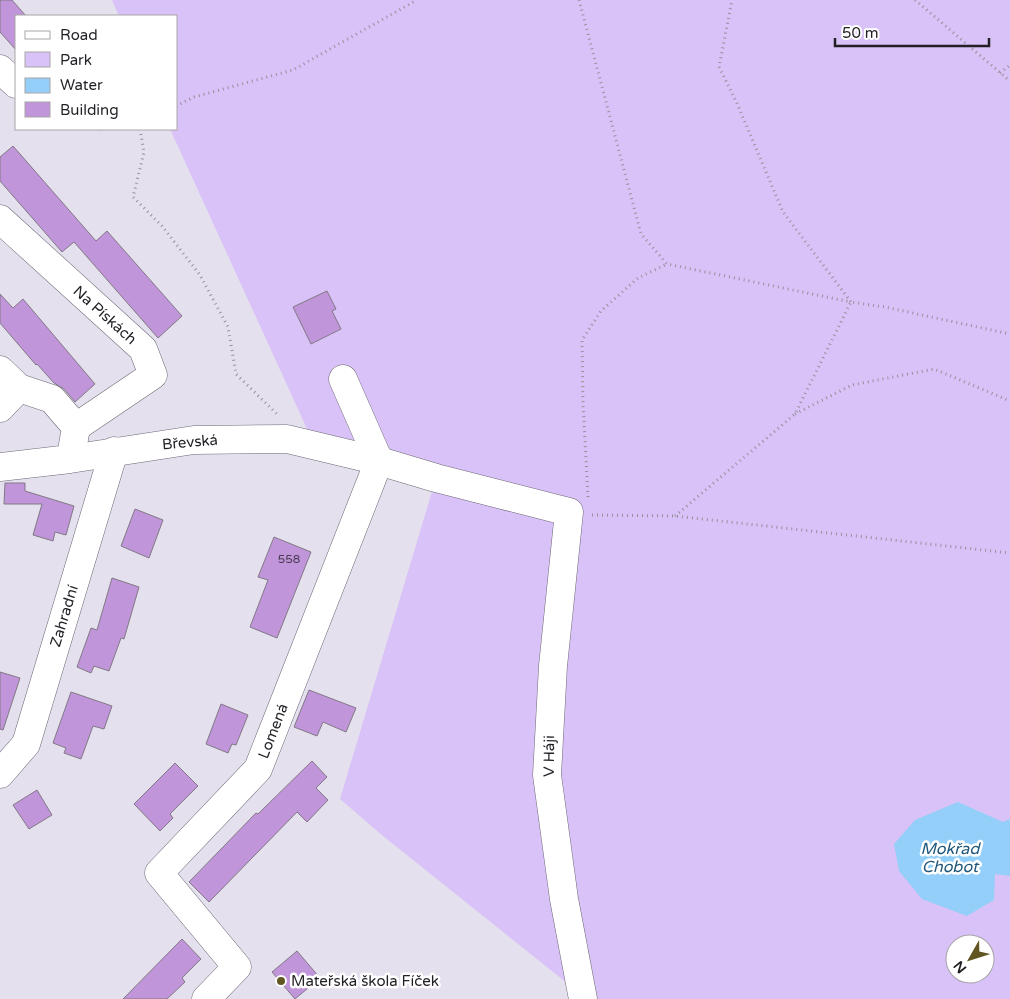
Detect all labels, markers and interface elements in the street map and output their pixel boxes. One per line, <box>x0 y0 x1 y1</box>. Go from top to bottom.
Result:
legend <box>15 15 178 130</box>
scale bar <box>835 15 989 47</box>
text: 50 m <box>842 24 879 42</box>
text: Road <box>60 26 98 44</box>
text: Park <box>60 51 92 69</box>
text: Water <box>60 76 103 94</box>
text: Building <box>60 101 119 119</box>
street label: Na Pískách <box>70 282 140 348</box>
street label: Břevská <box>161 431 219 453</box>
house number: 558 <box>278 552 300 566</box>
street label: Zahradní <box>46 583 82 649</box>
street label: Lomená <box>254 701 292 761</box>
street label: V Háji <box>540 735 558 777</box>
water label: Mokřad Chobot <box>921 839 981 877</box>
north arrow <box>945 934 995 984</box>
text: N <box>950 957 970 977</box>
place label: Mateřská škola Fíček <box>291 972 439 990</box>
marker: Mateřská škola Fíček <box>275 975 287 987</box>

